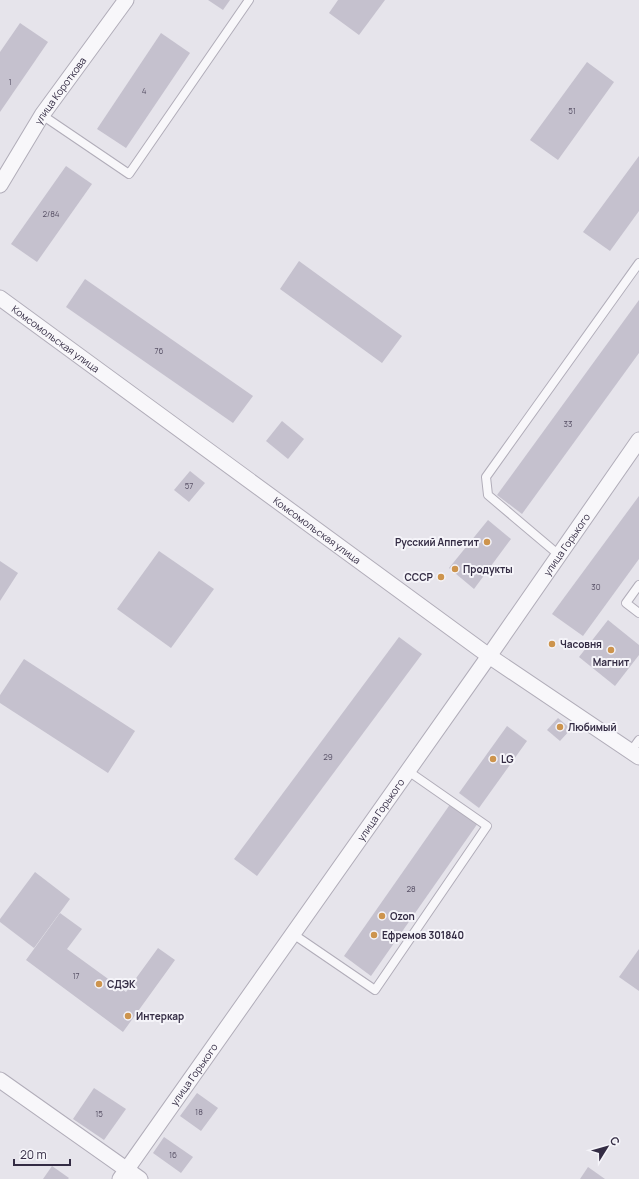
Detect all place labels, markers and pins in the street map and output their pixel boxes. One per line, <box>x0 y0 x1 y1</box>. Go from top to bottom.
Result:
place label: Русский Аппетит <box>395 535 480 549</box>
marker: Русский Аппетит <box>482 537 492 547</box>
place label: Продукты <box>463 562 513 576</box>
marker: Продукты <box>450 564 460 574</box>
place label: СССР <box>404 570 434 584</box>
marker: СССР <box>436 572 446 582</box>
place label: Часовня <box>560 637 602 651</box>
marker: Часовня <box>547 639 557 649</box>
marker: Магнит <box>606 645 616 655</box>
place label: Магнит <box>593 655 630 669</box>
place label: Любимый <box>568 720 617 734</box>
marker: Любимый <box>555 722 565 732</box>
place label: LG <box>501 752 514 766</box>
marker: LG <box>488 754 498 764</box>
place label: Ozon <box>390 909 415 923</box>
marker: Ozon <box>377 911 387 921</box>
place label: Ефремов 301840 <box>382 928 464 942</box>
marker: Ефремов 301840 <box>369 930 379 940</box>
place label: СДЭК <box>107 977 136 991</box>
marker: СДЭК <box>94 979 104 989</box>
place label: Интеркар <box>136 1009 184 1023</box>
marker: Интеркар <box>123 1011 133 1021</box>

